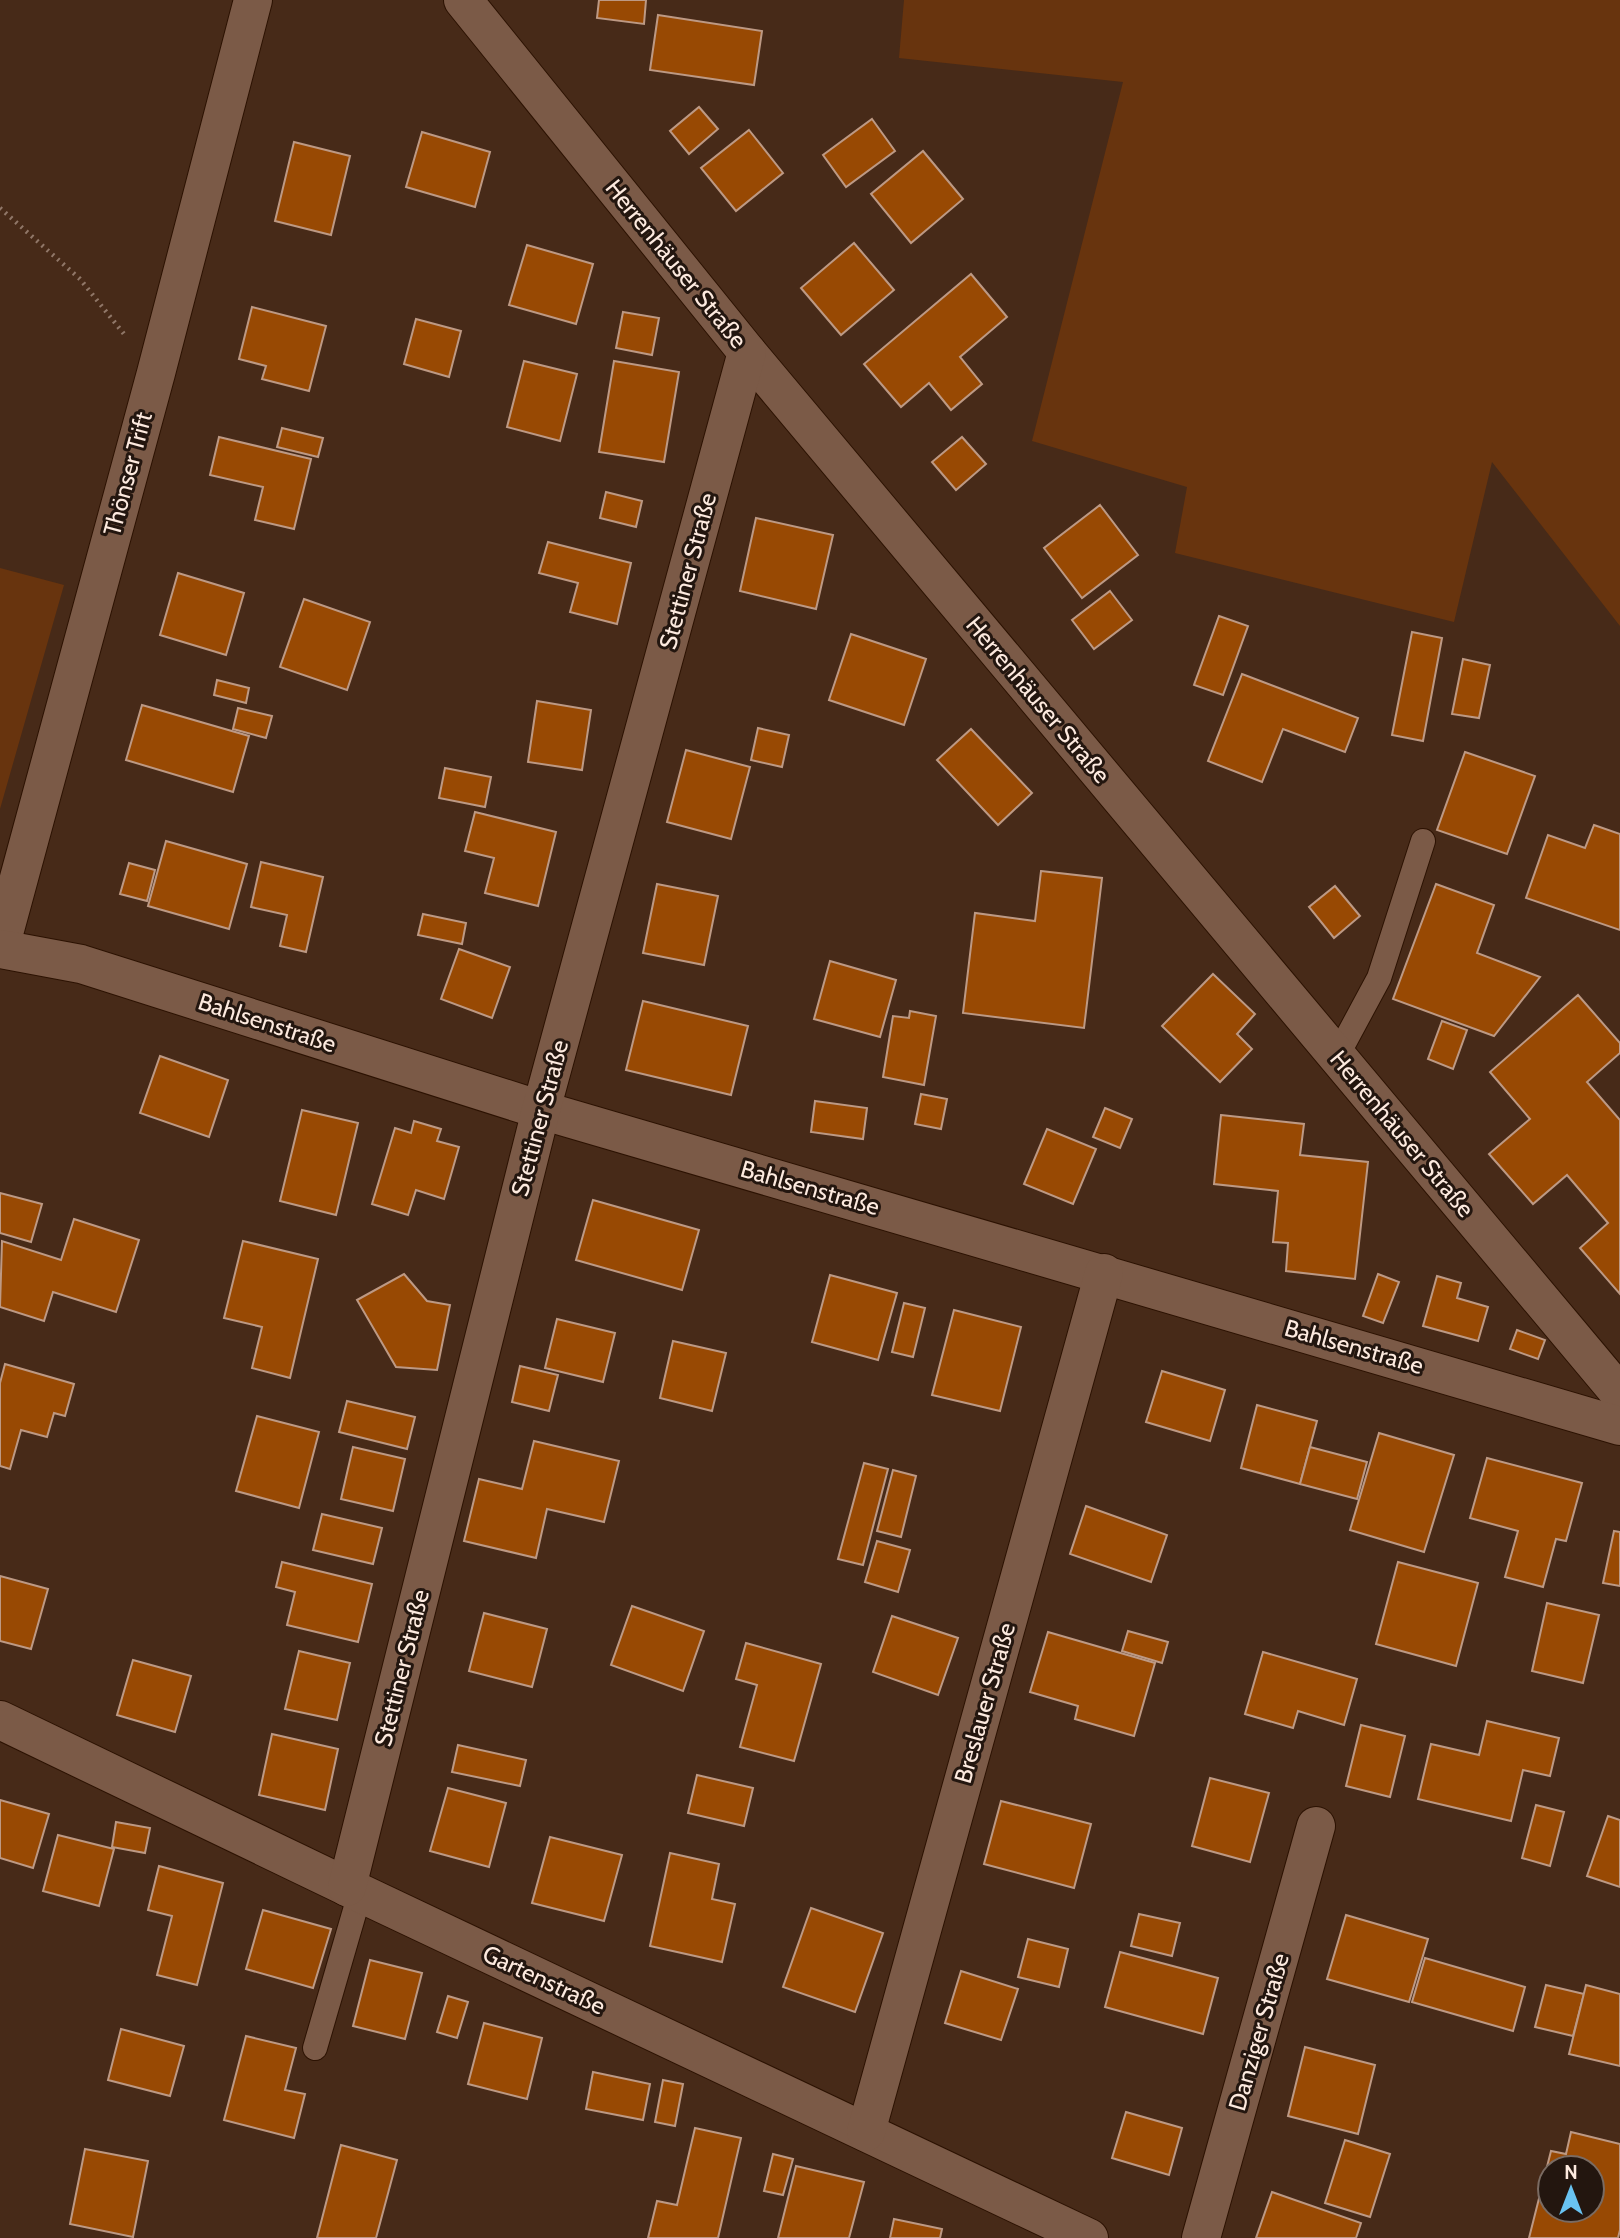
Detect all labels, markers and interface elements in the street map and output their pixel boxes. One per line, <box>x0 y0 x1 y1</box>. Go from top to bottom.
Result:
street label: Herrenhäuser Straße <box>600 174 753 354</box>
street label: Thönser Trift <box>97 409 158 539</box>
street label: Stettiner Straße <box>653 490 722 652</box>
street label: Herrenhäuser Straße <box>960 611 1116 789</box>
street label: Bahlsenstraße <box>195 987 340 1058</box>
street label: Stettiner Straße <box>505 1037 574 1199</box>
street label: Herrenhäuser Straße <box>1324 1045 1480 1223</box>
street label: Bahlsenstraße <box>737 1154 883 1221</box>
street label: Bahlsenstraße <box>1281 1313 1427 1380</box>
street label: Stettiner Straße <box>368 1586 435 1749</box>
street label: Breslauer Straße <box>948 1619 1021 1786</box>
street label: Gartenstraße <box>478 1939 610 2021</box>
street label: Danziger Straße <box>1222 1950 1295 2114</box>
north arrow <box>1536 2154 1606 2224</box>
text: N <box>1564 2161 1578 2184</box>

